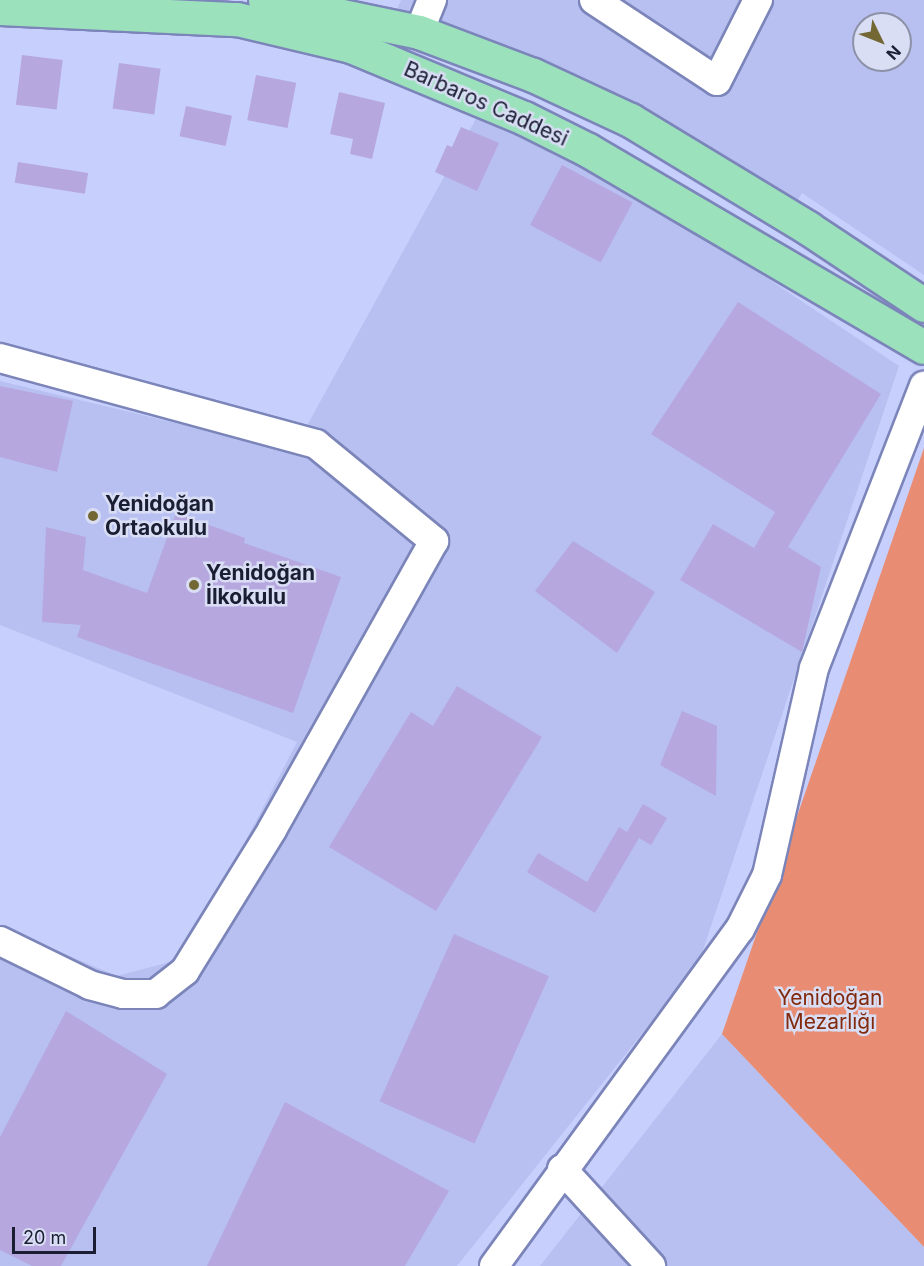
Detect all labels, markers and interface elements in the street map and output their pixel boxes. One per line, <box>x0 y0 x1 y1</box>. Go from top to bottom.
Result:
north arrow <box>852 12 912 72</box>
text: N <box>882 42 905 64</box>
street label: Barbaros Caddesi <box>400 56 572 152</box>
place label: Yenidoğan Ortaokulu <box>105 491 214 541</box>
marker: Yenidoğan Ortaokulu <box>86 509 100 523</box>
place label: Yenidoğan İlkokulu <box>206 560 315 610</box>
marker: Yenidoğan İlkokulu <box>187 578 201 592</box>
park label: Yenidoğan Mezarlığı <box>778 985 882 1035</box>
scale bar <box>15 1215 99 1253</box>
text: 20 m <box>23 1227 66 1248</box>

